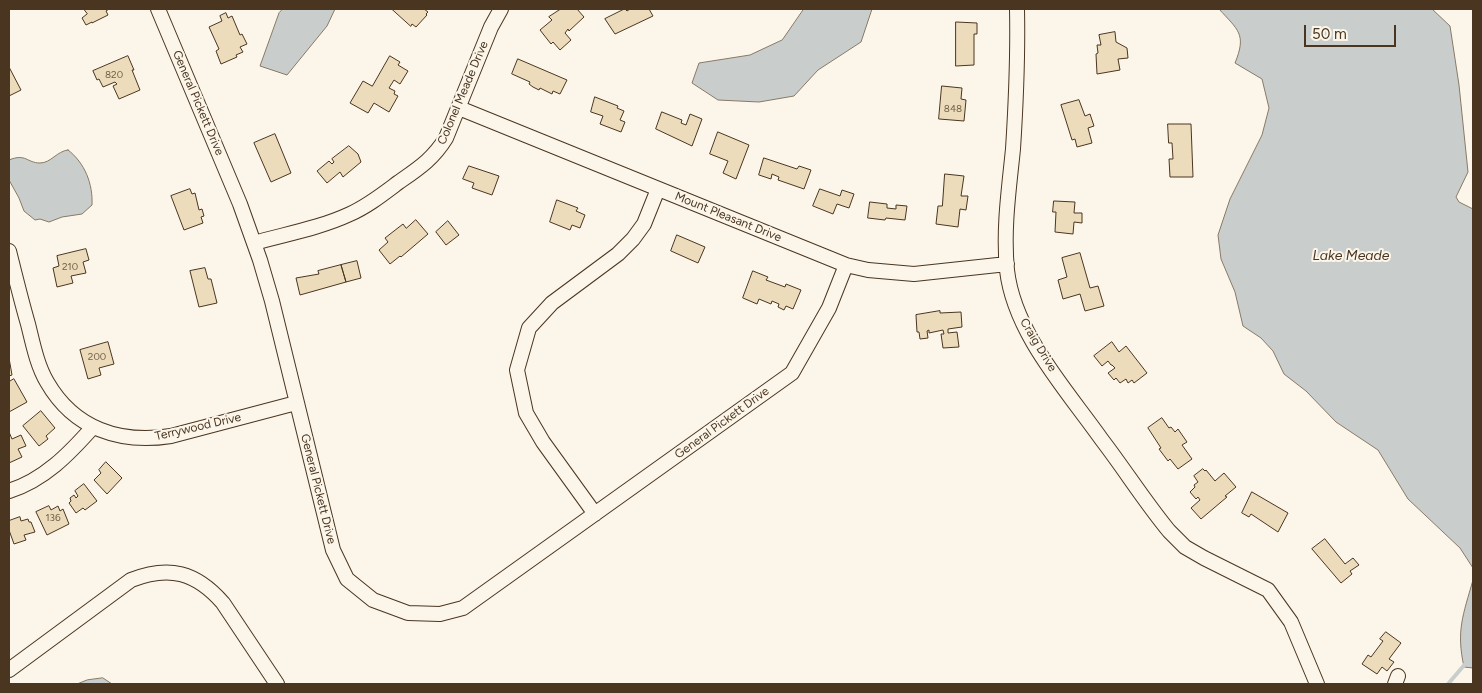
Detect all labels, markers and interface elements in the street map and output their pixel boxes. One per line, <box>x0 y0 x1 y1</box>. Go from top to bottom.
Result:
scale bar <box>1307 15 1400 47</box>
text: 50 m <box>1312 25 1347 43</box>
street label: Colonel Meade Drive <box>435 39 491 147</box>
street label: General Pickett Drive <box>169 48 227 158</box>
house number: 820 <box>105 69 123 81</box>
house number: 848 <box>944 103 962 115</box>
street label: Mount Pleasant Drive <box>672 189 784 245</box>
water label: Lake Meade <box>1313 248 1389 264</box>
house number: 210 <box>62 261 78 273</box>
street label: Craig Drive <box>1017 316 1059 374</box>
house number: 200 <box>88 351 106 363</box>
street label: General Pickett Drive <box>672 384 772 462</box>
street label: Terrywood Drive <box>154 410 242 444</box>
street label: General Pickett Drive <box>297 432 339 546</box>
house number: 136 <box>45 512 61 524</box>

